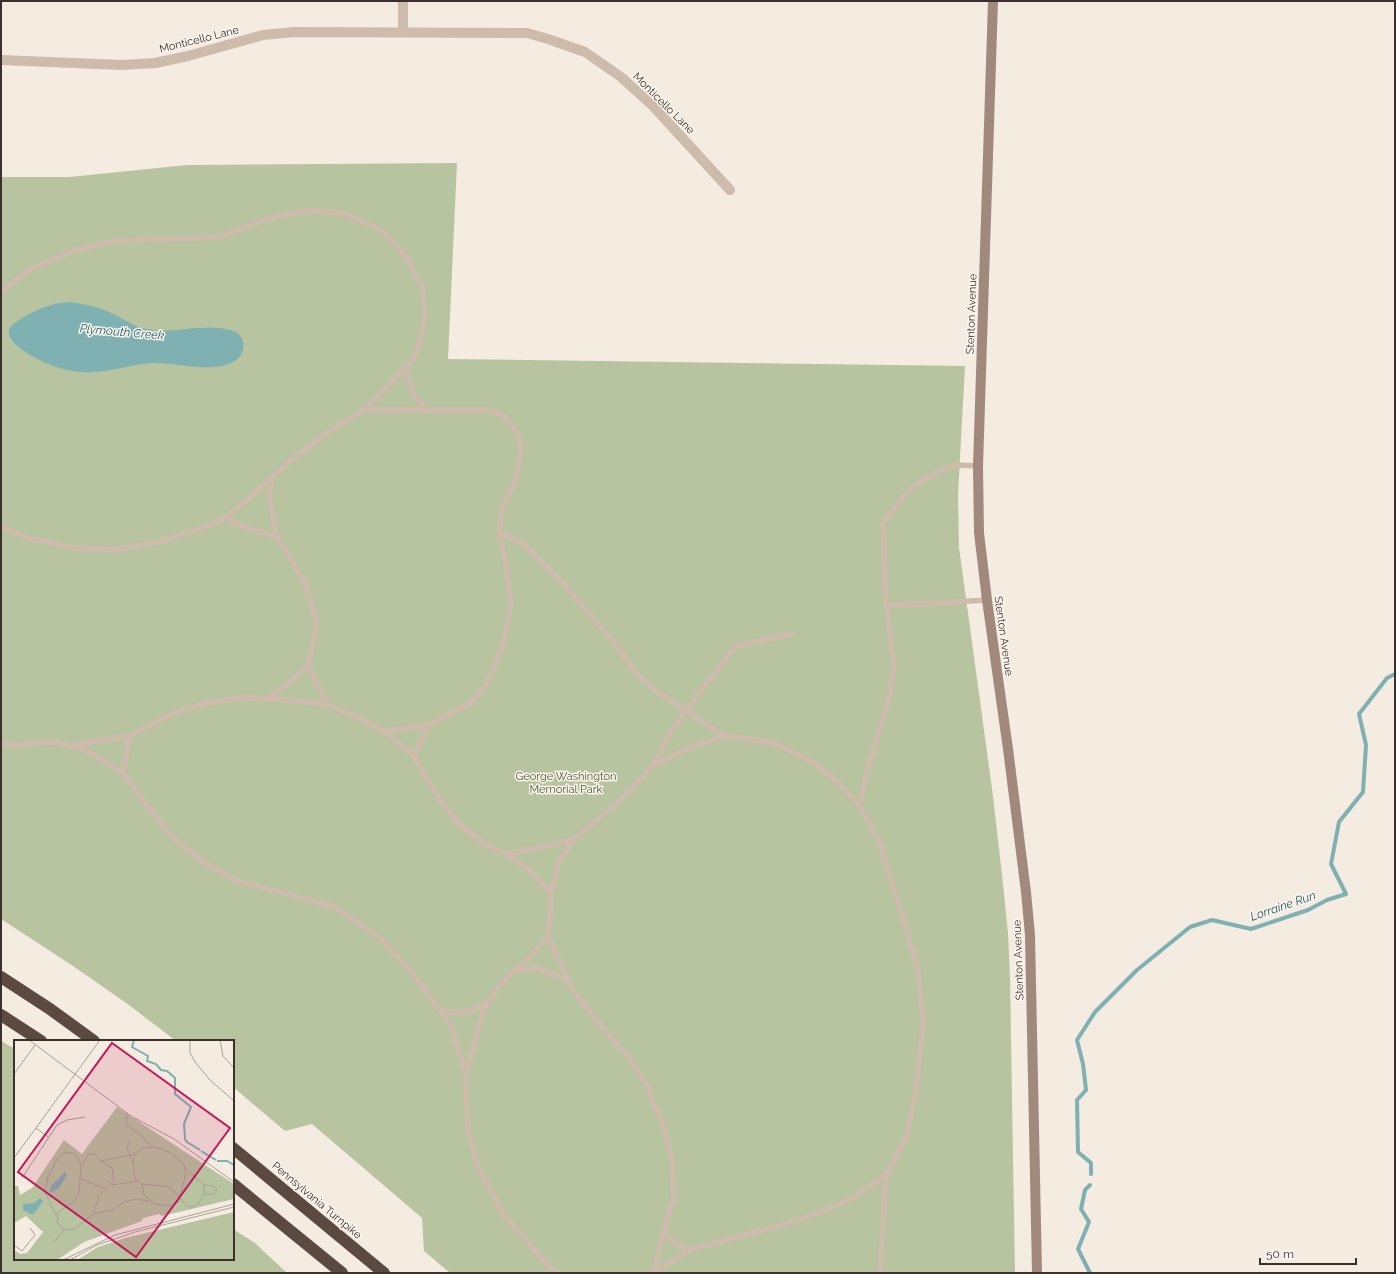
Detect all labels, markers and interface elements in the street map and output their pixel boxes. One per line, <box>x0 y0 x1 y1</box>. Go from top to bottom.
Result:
street label: Monticello Lane <box>158 23 241 56</box>
street label: Monticello Lane <box>630 70 697 137</box>
street label: Stenton Avenue <box>964 273 979 355</box>
water label: Plymouth Creek <box>79 321 165 343</box>
street label: Stenton Avenue <box>991 595 1016 677</box>
park label: George Washington Memorial Park <box>515 770 617 796</box>
water label: Lorraine Run <box>1248 888 1318 924</box>
street label: Stenton Avenue <box>1011 919 1026 1000</box>
inset map <box>14 1040 234 1260</box>
street label: Pennsylvania Turnpike <box>269 1159 364 1242</box>
scale bar <box>1260 1240 1356 1266</box>
text: 50 m <box>1266 1247 1294 1261</box>

